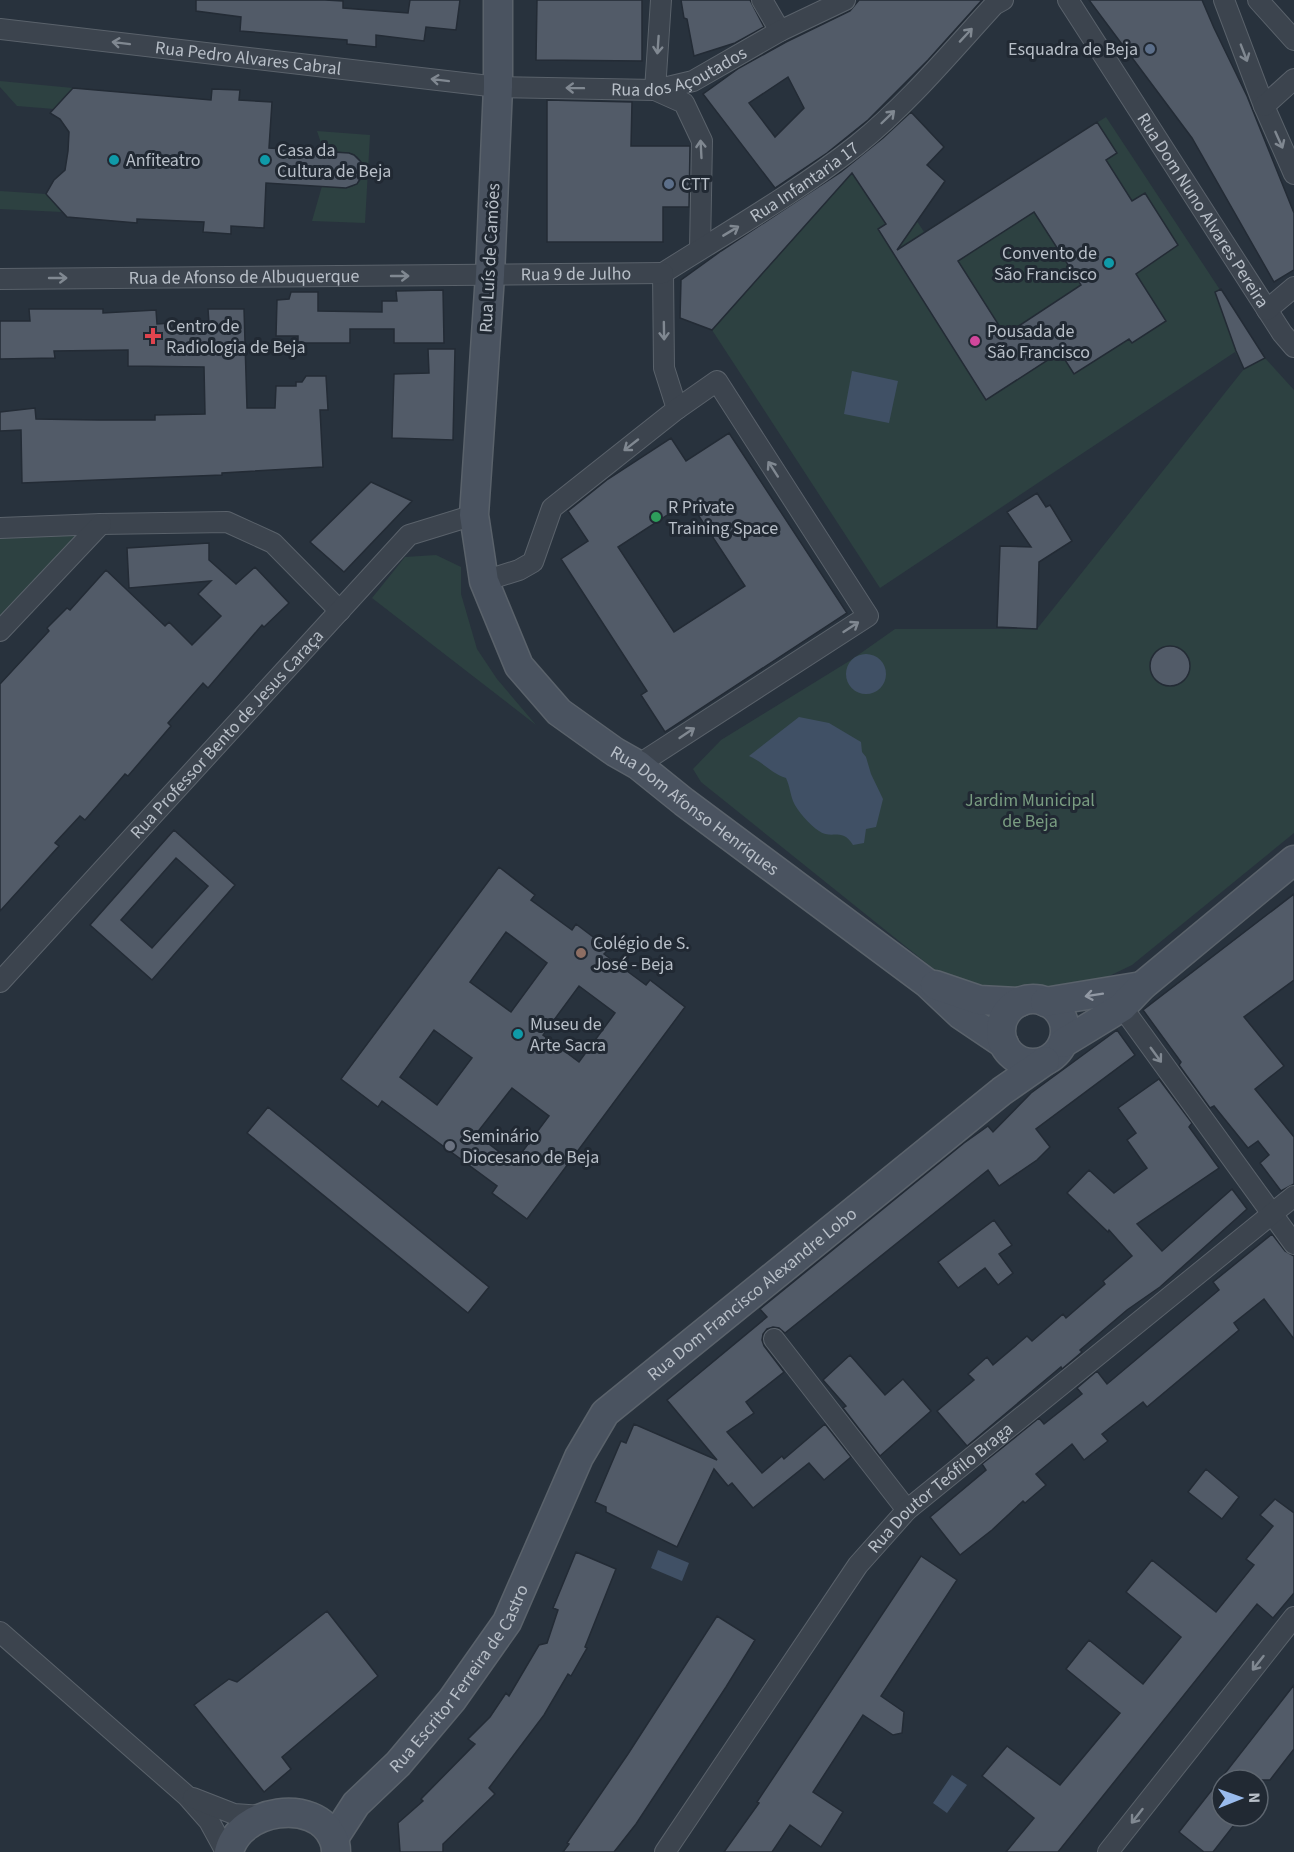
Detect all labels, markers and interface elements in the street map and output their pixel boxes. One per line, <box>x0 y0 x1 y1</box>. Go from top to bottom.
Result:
one-way arrow <box>959 28 973 43</box>
one-way arrow <box>652 34 663 54</box>
street label: Rua Pedro Alvares Cabral <box>154 35 343 81</box>
place label: Esquadra de Beja <box>1008 37 1138 62</box>
one-way arrow <box>112 38 132 49</box>
street label: Rua dos Açoutados <box>611 40 751 102</box>
marker: Esquadra de Beja <box>1143 42 1157 56</box>
one-way arrow <box>1239 43 1250 62</box>
one-way arrow <box>431 75 451 86</box>
one-way arrow <box>566 83 586 94</box>
street label: Rua Dom Nuno Alvares Pereira <box>1131 108 1275 313</box>
one-way arrow <box>881 109 896 124</box>
one-way arrow <box>1274 130 1285 149</box>
street label: Rua Infantaria 17 <box>745 136 864 228</box>
place label: Casa da Cultura de Beja <box>277 138 391 184</box>
one-way arrow <box>696 139 707 159</box>
place label: Anfiteatro <box>126 148 201 173</box>
marker: Anfiteatro <box>107 153 121 167</box>
marker: Casa da Cultura de Beja <box>258 153 272 167</box>
place label: CTT <box>681 172 711 197</box>
marker: CTT <box>662 177 676 191</box>
street label: Rua Luís de Camões <box>474 183 506 333</box>
one-way arrow <box>722 224 739 236</box>
place label: Convento de São Francisco <box>994 241 1097 287</box>
marker: Convento de São Francisco <box>1102 256 1116 270</box>
street label: Rua 9 de Julho <box>521 261 631 287</box>
street label: Rua de Afonso de Albuquerque <box>129 263 360 290</box>
one-way arrow <box>390 270 410 282</box>
one-way arrow <box>48 272 68 284</box>
place label: Centro de Radiologia de Beja <box>166 314 306 360</box>
place label: Pousada de São Francisco <box>987 319 1090 365</box>
one-way arrow <box>658 321 670 341</box>
marker: Centro de Radiologia de Beja <box>144 327 162 345</box>
marker: Pousada de São Francisco <box>968 334 982 348</box>
one-way arrow <box>624 438 640 451</box>
one-way arrow <box>767 460 780 477</box>
place label: R Private Training Space <box>668 495 778 541</box>
marker: R Private Training Space <box>649 510 663 524</box>
one-way arrow <box>842 620 859 633</box>
street label: Rua Professor Bento de Jesus Caraça <box>124 624 329 844</box>
one-way arrow <box>678 726 695 738</box>
street label: Rua Dom Afonso Henriques <box>606 739 784 881</box>
park label: Jardim Municipal de Beja <box>965 788 1095 834</box>
place label: Colégio de S. José - Beja <box>593 931 690 977</box>
marker: Colégio de S. José - Beja <box>574 946 588 960</box>
one-way arrow <box>1084 989 1104 1000</box>
place label: Museu de Arte Sacra <box>530 1012 606 1058</box>
marker: Museu de Arte Sacra <box>511 1027 525 1041</box>
one-way arrow <box>1150 1046 1163 1062</box>
place label: Seminário Diocesano de Beja <box>462 1124 599 1170</box>
marker: Seminário Diocesano de Beja <box>443 1139 457 1153</box>
street label: Rua Dom Francisco Alexandre Lobo <box>642 1201 862 1387</box>
street label: Rua Doutor Teófilo Braga <box>862 1417 1018 1559</box>
street label: Rua Escritor Ferreira de Castro <box>384 1581 534 1779</box>
one-way arrow <box>1251 1655 1264 1671</box>
north arrow <box>1210 1768 1270 1828</box>
text: N <box>1243 1792 1265 1803</box>
one-way arrow <box>1130 1808 1143 1824</box>

